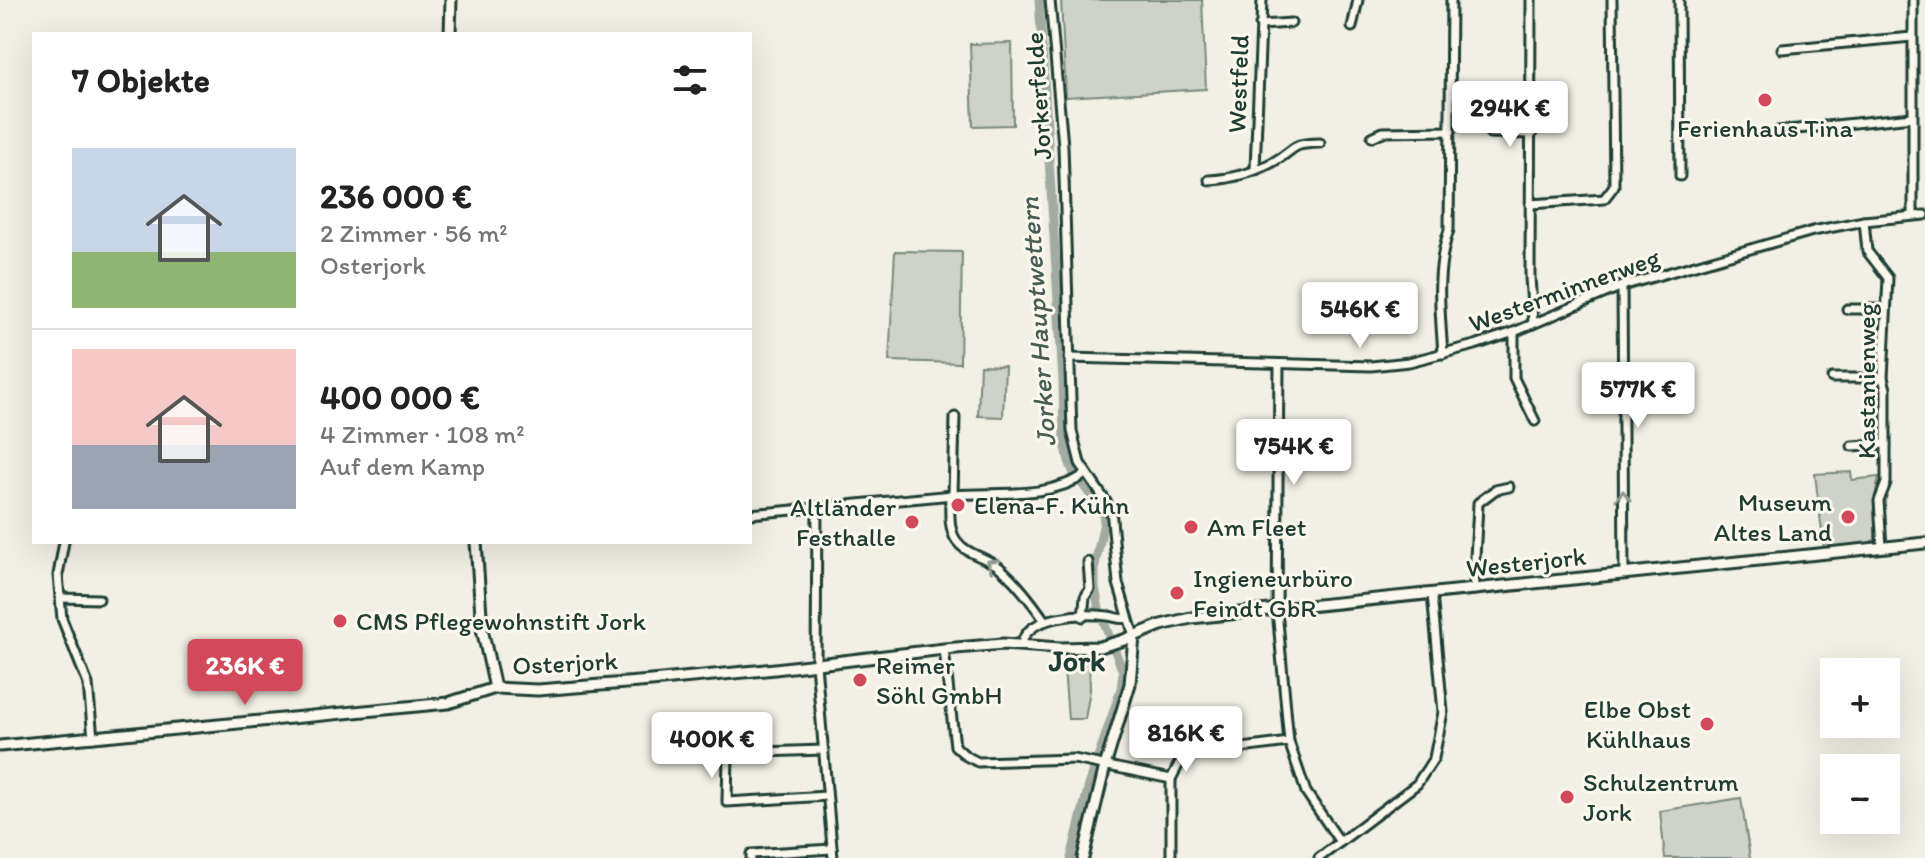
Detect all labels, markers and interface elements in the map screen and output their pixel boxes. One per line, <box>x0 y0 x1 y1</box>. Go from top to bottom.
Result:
street label: Jorkerfelde <box>1018 31 1058 161</box>
street label: Westfeld <box>1220 34 1256 134</box>
icon: filters <box>668 58 712 102</box>
text: 7 Objekte <box>72 60 210 101</box>
pin: 294K € <box>1445 81 1575 149</box>
text: 294K € <box>1470 91 1550 123</box>
marker: Ferienhaus Tina <box>1756 91 1774 109</box>
place label: Ferienhaus Tina <box>1677 112 1853 144</box>
text: 236 000 € <box>320 176 472 217</box>
icon: home <box>136 180 232 276</box>
water label: Jorker Hauptwettern <box>1011 196 1063 448</box>
text: 2 Zimmer · 56 m² <box>320 217 508 249</box>
street label: Westerminnerweg <box>1464 240 1664 339</box>
text: Osterjork <box>320 249 426 281</box>
pin: 546K € <box>1295 282 1425 350</box>
text: 546K € <box>1320 292 1400 324</box>
street label: Kastanienweg <box>1850 302 1882 459</box>
pin: 577K € <box>1573 362 1703 430</box>
text: 577K € <box>1600 372 1676 404</box>
text: 400 000 € <box>320 377 480 418</box>
icon: home <box>136 381 232 477</box>
text: 4 Zimmer · 108 m² <box>320 418 525 450</box>
pin: 754K € <box>1229 419 1359 487</box>
text: 754K € <box>1254 429 1334 461</box>
text: Auf dem Kamp <box>320 450 485 482</box>
place label: Museum Altes Land <box>1714 486 1832 548</box>
place label: Elena-F. Kühn <box>974 489 1129 521</box>
one-way arrow <box>1615 489 1632 502</box>
place label: Altländer Festhalle <box>790 491 897 553</box>
marker: Elena-F. Kühn <box>949 496 967 514</box>
marker: Museum Altes Land <box>1839 508 1857 526</box>
place label: Am Fleet <box>1207 511 1307 543</box>
marker: Altländer Festhalle <box>903 513 921 531</box>
marker: Am Fleet <box>1182 518 1200 536</box>
street label: Westerjork <box>1464 540 1588 584</box>
one-way arrow <box>987 559 1001 574</box>
place label: Ingieneurbüro Feindt GbR <box>1193 562 1353 624</box>
marker: Ingieneurbüro Feindt GbR <box>1168 584 1186 602</box>
place label: CMS Pflegewohnstift Jork <box>356 605 646 637</box>
marker: CMS Pflegewohnstift Jork <box>331 612 349 630</box>
pin: 236K € <box>180 639 310 707</box>
district label: Jork <box>1048 642 1105 679</box>
street label: Osterjork <box>511 644 619 682</box>
text: 236K € <box>206 649 284 681</box>
place label: Reimer Söhl GmbH <box>876 649 1002 711</box>
map controls <box>1820 658 1900 834</box>
button: + <box>1820 658 1900 738</box>
marker: Reimer Söhl GmbH <box>851 671 869 689</box>
place label: Elbe Obst Kühlhaus <box>1584 693 1691 755</box>
pin: 816K € <box>1121 706 1251 774</box>
pin: 400K € <box>647 712 777 780</box>
marker: Elbe Obst Kühlhaus <box>1698 715 1716 733</box>
text: 816K € <box>1147 716 1225 748</box>
text: 400K € <box>670 722 754 754</box>
button: − <box>1820 754 1900 834</box>
place label: Schulzentrum Jork <box>1583 766 1739 828</box>
marker: Schulzentrum Jork <box>1558 788 1576 806</box>

